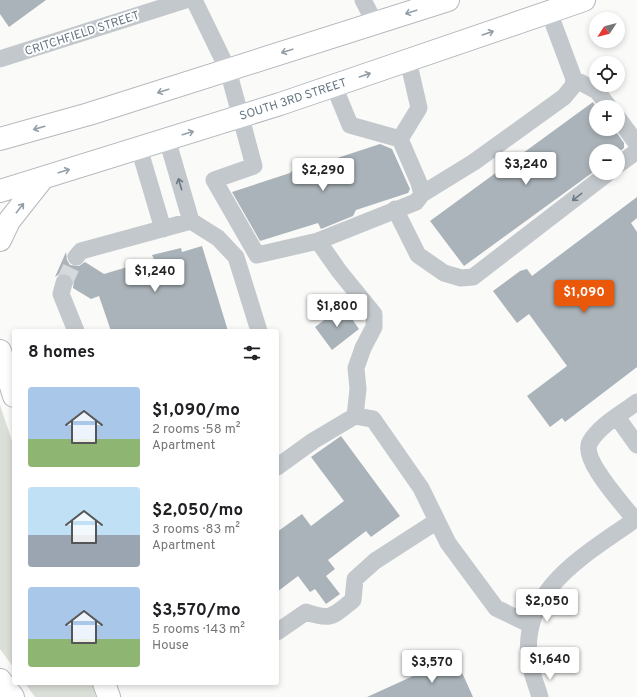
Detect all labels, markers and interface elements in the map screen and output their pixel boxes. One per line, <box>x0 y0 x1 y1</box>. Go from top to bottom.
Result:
street label: CRITCHFIELD STREET <box>23 8 142 60</box>
one-way arrow <box>404 9 417 16</box>
north arrow <box>589 12 625 48</box>
map controls <box>589 12 625 180</box>
one-way arrow <box>481 29 494 36</box>
one-way arrow <box>281 48 294 55</box>
button: locate <box>589 56 625 92</box>
one-way arrow <box>358 70 370 78</box>
street label: SOUTH 3RD STREET <box>238 75 349 125</box>
one-way arrow <box>157 88 170 95</box>
button: + <box>589 100 625 136</box>
one-way arrow <box>32 125 45 133</box>
one-way arrow <box>181 129 194 136</box>
button: − <box>589 144 625 180</box>
pin: $3,240 <box>493 152 559 186</box>
text: $3,240 <box>504 157 548 173</box>
pin: $2,290 <box>290 158 356 192</box>
text: $2,290 <box>301 163 345 179</box>
one-way arrow <box>58 167 70 175</box>
one-way arrow <box>176 177 183 190</box>
one-way arrow <box>572 193 583 201</box>
one-way arrow <box>15 202 24 213</box>
pin: $1,240 <box>122 259 188 293</box>
text: $1,240 <box>134 264 176 280</box>
pin: $1,090 <box>551 280 617 314</box>
text: $1,090 <box>563 285 605 301</box>
pin: $1,800 <box>304 294 370 328</box>
text: $1,800 <box>316 299 358 315</box>
text: 8 homes <box>28 342 95 364</box>
icon: filters <box>241 342 263 364</box>
text: $1,090/mo <box>152 400 240 422</box>
icon: home <box>60 403 108 451</box>
text: 2 rooms · 58 m² <box>152 422 240 438</box>
text: Apartment <box>152 438 215 454</box>
text: $2,050/mo <box>152 500 243 522</box>
icon: home <box>60 503 108 551</box>
text: 3 rooms · 83 m² <box>152 522 240 538</box>
text: Apartment <box>152 538 215 554</box>
pin: $2,050 <box>514 589 580 623</box>
text: $2,050 <box>525 594 569 610</box>
text: $3,570/mo <box>152 600 241 622</box>
icon: home <box>60 603 108 651</box>
text: 5 rooms · 143 m² <box>152 622 245 638</box>
text: House <box>152 638 189 654</box>
pin: $1,640 <box>517 647 583 681</box>
pin: $3,570 <box>399 650 465 684</box>
text: $1,640 <box>529 652 571 668</box>
text: $3,570 <box>411 655 453 671</box>

